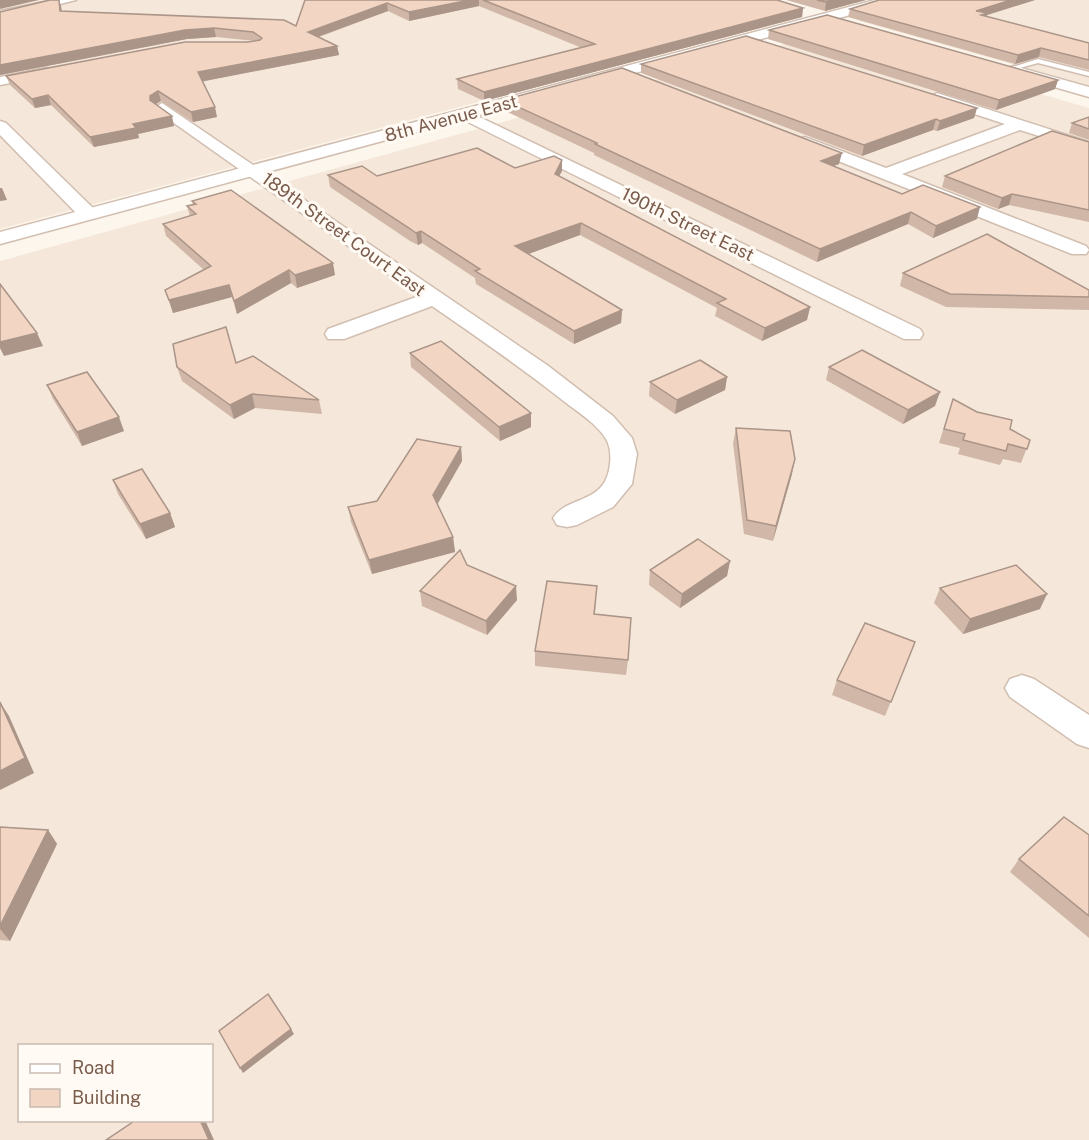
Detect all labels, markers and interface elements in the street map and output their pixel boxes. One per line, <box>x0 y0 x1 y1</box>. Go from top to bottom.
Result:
street label: 8th Avenue East <box>382 90 520 146</box>
street label: 189th Street Court East <box>258 168 430 300</box>
street label: 190th Street East <box>618 183 758 265</box>
legend <box>18 1044 213 1122</box>
text: Road <box>72 1057 115 1078</box>
text: Building <box>72 1087 141 1108</box>

